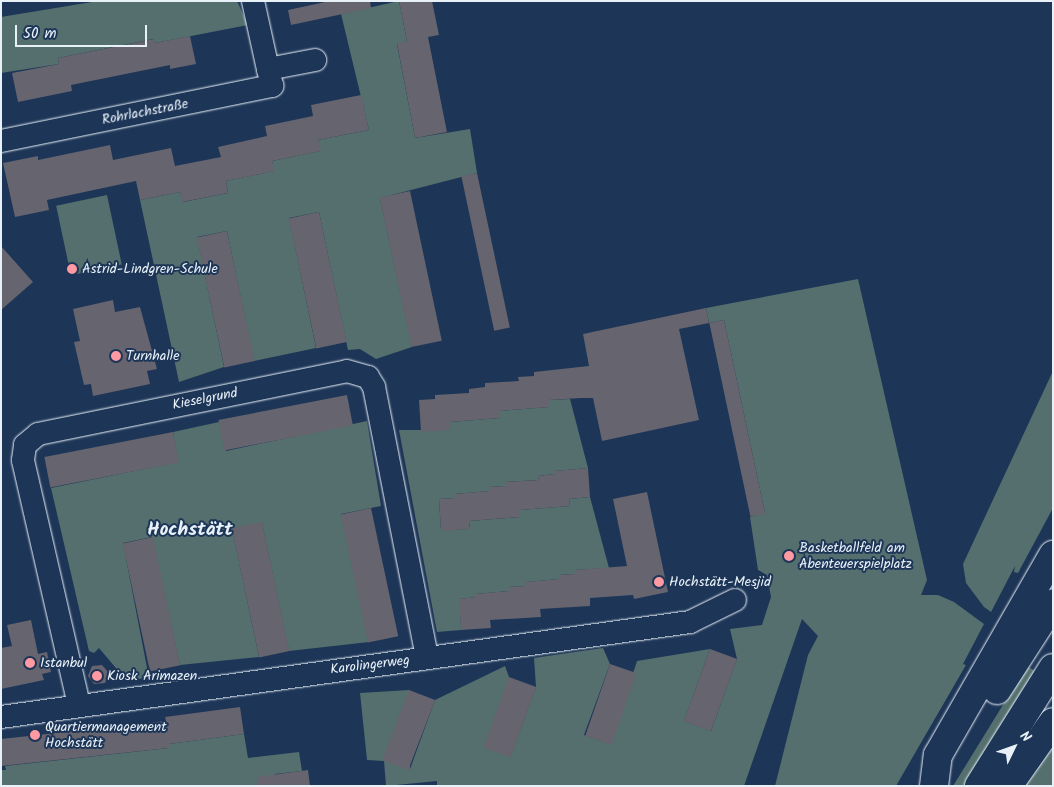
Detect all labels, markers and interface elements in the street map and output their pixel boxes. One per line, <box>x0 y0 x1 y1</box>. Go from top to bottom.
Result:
scale bar <box>18 15 150 47</box>
text: 50 m <box>23 22 57 46</box>
street label: Rohrlachstraße <box>100 95 190 129</box>
place label: Astrid-Lindgren-Schule <box>82 261 218 277</box>
marker: Astrid-Lindgren-Schule <box>66 263 78 275</box>
place label: Turnhalle <box>126 348 180 364</box>
marker: Turnhalle <box>110 350 122 362</box>
street label: Kieselgrund <box>171 384 239 414</box>
district label: Hochstätt <box>147 520 233 542</box>
place label: Basketballfeld am Abenteuerspielplatz <box>799 540 912 572</box>
marker: Basketballfeld am Abenteuerspielplatz <box>783 550 795 562</box>
place label: Hochstätt-Mesjid <box>669 574 771 590</box>
marker: Hochstätt-Mesjid <box>653 576 665 588</box>
street label: Karolingerweg <box>329 652 411 678</box>
place label: Istanbul <box>40 655 87 671</box>
marker: Istanbul <box>24 657 36 669</box>
place label: Kiosk Arimazen <box>107 668 197 684</box>
marker: Kiosk Arimazen <box>91 670 103 682</box>
place label: Quartiermanagement Hochstätt <box>45 719 167 752</box>
north arrow <box>989 722 1039 772</box>
text: N <box>1014 726 1036 748</box>
marker: Quartiermanagement Hochstätt <box>29 729 41 741</box>

